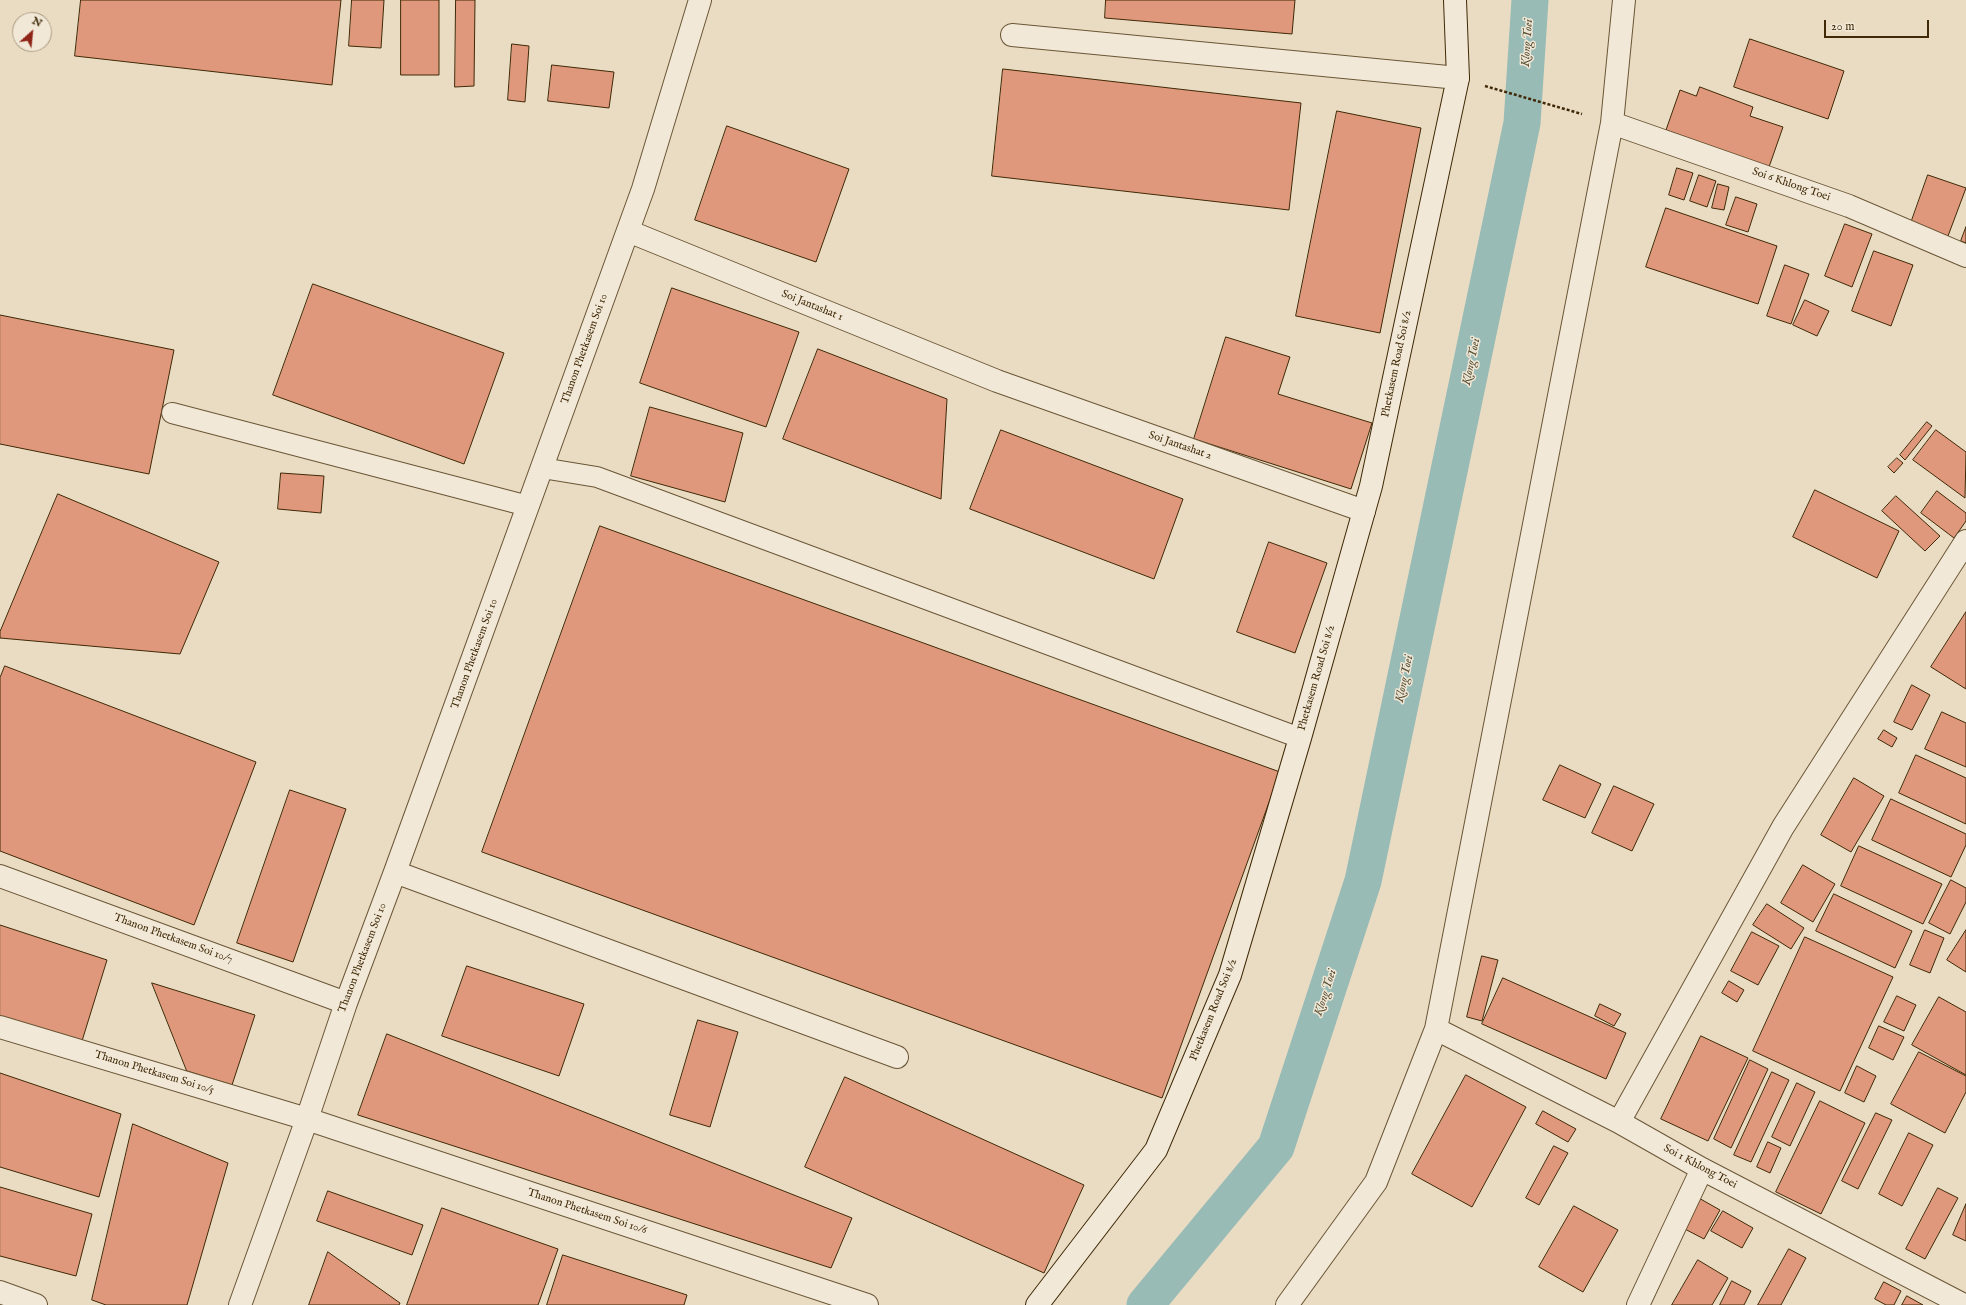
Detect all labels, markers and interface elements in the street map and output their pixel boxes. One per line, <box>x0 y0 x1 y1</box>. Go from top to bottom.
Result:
north arrow <box>12 12 52 52</box>
scale bar <box>1826 12 1931 38</box>
text: N <box>30 14 44 31</box>
water label: Klong Toei <box>1519 19 1537 67</box>
text: 20 m <box>1831 19 1854 34</box>
street label: Soi 6 Khlong Toei <box>1750 165 1832 205</box>
street label: Soi Jantashat 1 <box>779 288 845 324</box>
street label: Thanon Phetkasem Soi 10 <box>559 292 611 406</box>
street label: Phetkasem Road Soi 8/2 <box>1379 309 1415 419</box>
water label: Klong Toei <box>1460 337 1484 387</box>
street label: Soi Jantashat 2 <box>1147 429 1213 463</box>
street label: Thanon Phetkasem Soi 10 <box>449 597 501 711</box>
street label: Phetkasem Road Soi 8/2 <box>1296 624 1338 732</box>
water label: Klong Toei <box>1393 654 1417 704</box>
street label: Thanon Phetkasem Soi 10 <box>336 901 390 1015</box>
street label: Thanon Phetkasem Soi 10/7 <box>112 911 234 967</box>
street label: Phetkasem Road Soi 8/2 <box>1188 957 1240 1063</box>
water label: Klong Toei <box>1312 968 1340 1018</box>
street label: Thanon Phetkasem Soi 10/5 <box>93 1049 215 1097</box>
street label: Soi 1 Khlong Toei <box>1661 1142 1739 1192</box>
street label: Thanon Phetkasem Soi 10/6 <box>526 1186 648 1238</box>

